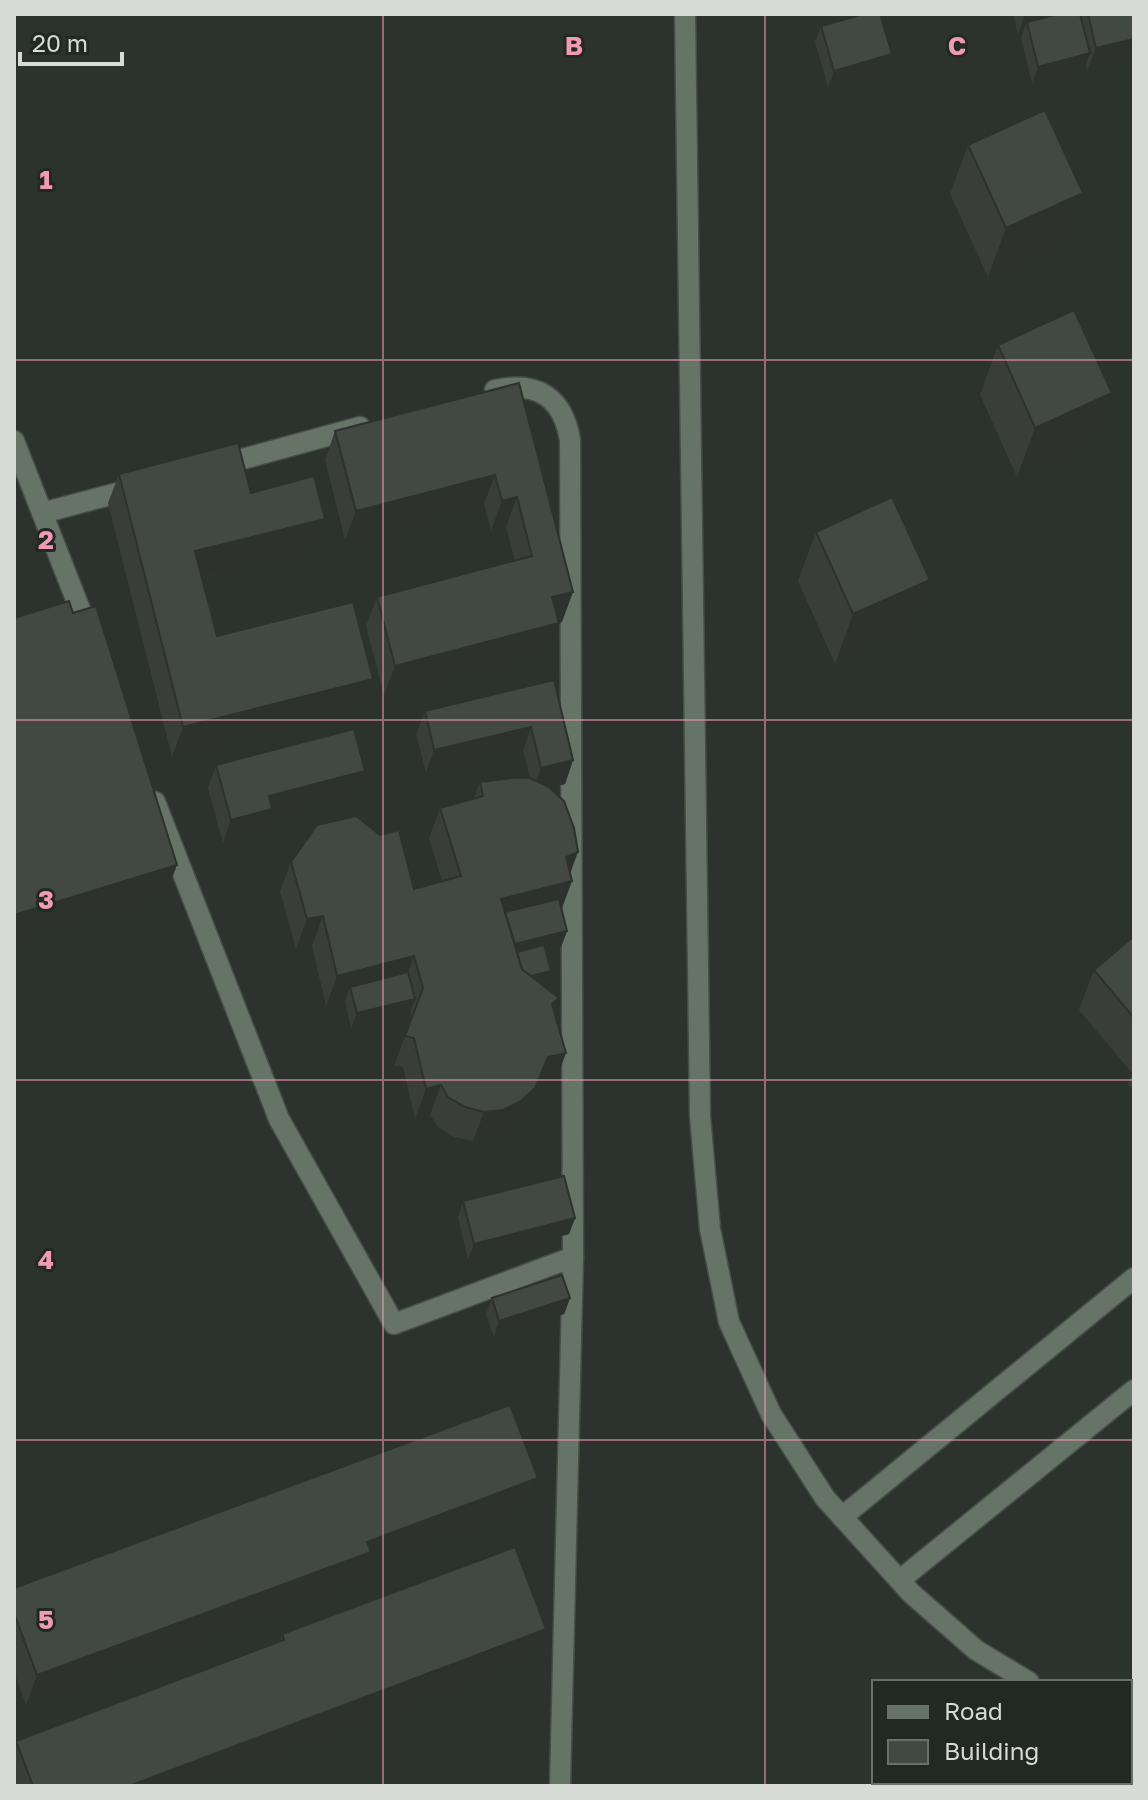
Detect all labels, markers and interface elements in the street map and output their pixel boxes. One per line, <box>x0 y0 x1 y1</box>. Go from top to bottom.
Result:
scale bar <box>20 16 122 66</box>
text: 20 m <box>32 28 88 57</box>
text: B <box>565 30 583 61</box>
text: C <box>948 30 966 61</box>
text: 1 <box>39 164 53 195</box>
text: 2 <box>38 524 54 555</box>
text: 3 <box>38 884 54 915</box>
text: 4 <box>38 1244 54 1275</box>
text: 5 <box>38 1604 54 1635</box>
legend <box>872 1680 1132 1784</box>
text: Road <box>944 1696 1003 1725</box>
text: Building <box>944 1736 1039 1765</box>

